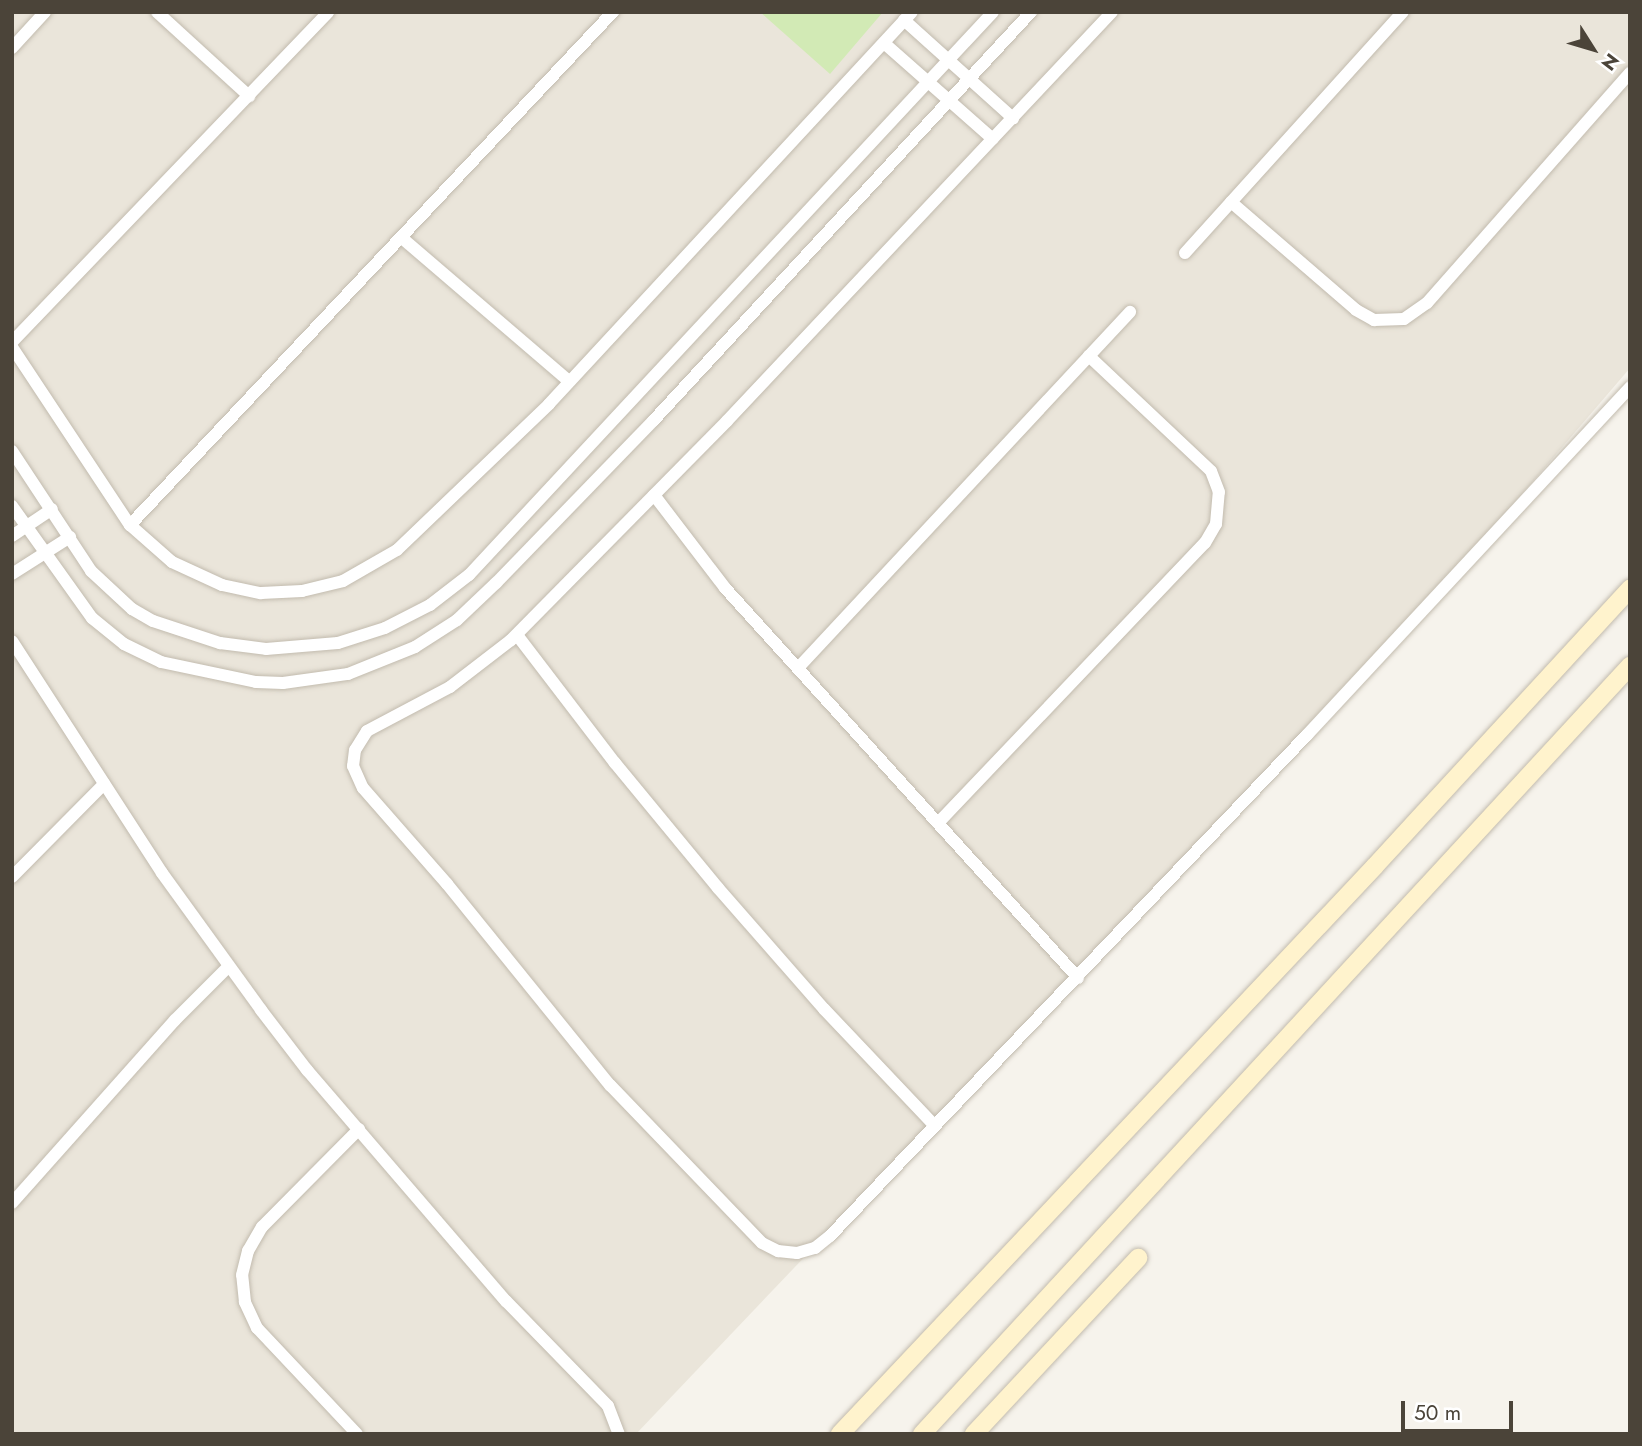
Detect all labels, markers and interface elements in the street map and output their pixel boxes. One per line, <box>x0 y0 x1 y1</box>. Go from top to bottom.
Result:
north arrow <box>1558 14 1628 84</box>
text: N <box>1595 48 1625 76</box>
scale bar <box>1404 1386 1516 1430</box>
text: 50 m <box>1414 1398 1461 1428</box>

